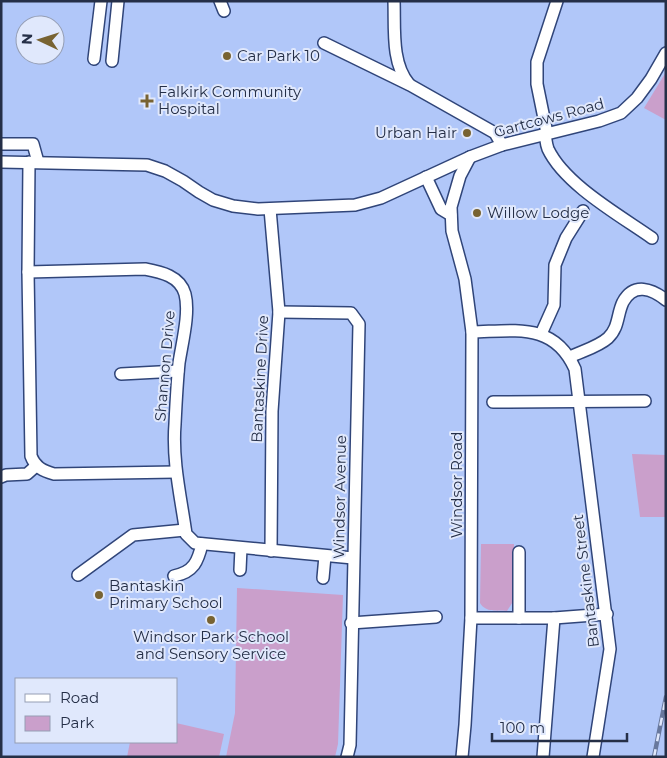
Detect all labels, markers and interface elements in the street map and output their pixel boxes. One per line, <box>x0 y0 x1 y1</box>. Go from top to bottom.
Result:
north arrow <box>15 15 65 65</box>
text: N <box>18 33 36 45</box>
place label: Car Park 10 <box>237 46 320 65</box>
marker: Car Park 10 <box>221 50 233 62</box>
place label: Falkirk Community Hospital <box>158 82 302 118</box>
marker: Falkirk Community Hospital <box>140 94 154 108</box>
street label: Gartcows Road <box>492 94 606 141</box>
place label: Urban Hair <box>375 123 457 142</box>
marker: Urban Hair <box>461 127 473 139</box>
place label: Willow Lodge <box>487 203 589 222</box>
marker: Willow Lodge <box>471 207 483 219</box>
street label: Shannon Drive <box>150 310 179 422</box>
street label: Bantaskine Drive <box>247 315 272 443</box>
street label: Windsor Road <box>447 432 466 538</box>
street label: Windsor Avenue <box>329 435 350 559</box>
street label: Bantaskine Street <box>568 514 603 649</box>
place label: Bantaskin Primary School <box>109 576 223 612</box>
marker: Bantaskin Primary School <box>93 589 105 601</box>
marker: Windsor Park School and Sensory Service <box>205 614 217 626</box>
place label: Windsor Park School and Sensory Service <box>133 627 289 663</box>
legend <box>15 678 178 743</box>
text: Road <box>60 688 99 707</box>
scale bar <box>492 710 627 742</box>
text: Park <box>60 713 94 732</box>
text: 100 m <box>500 718 545 737</box>

